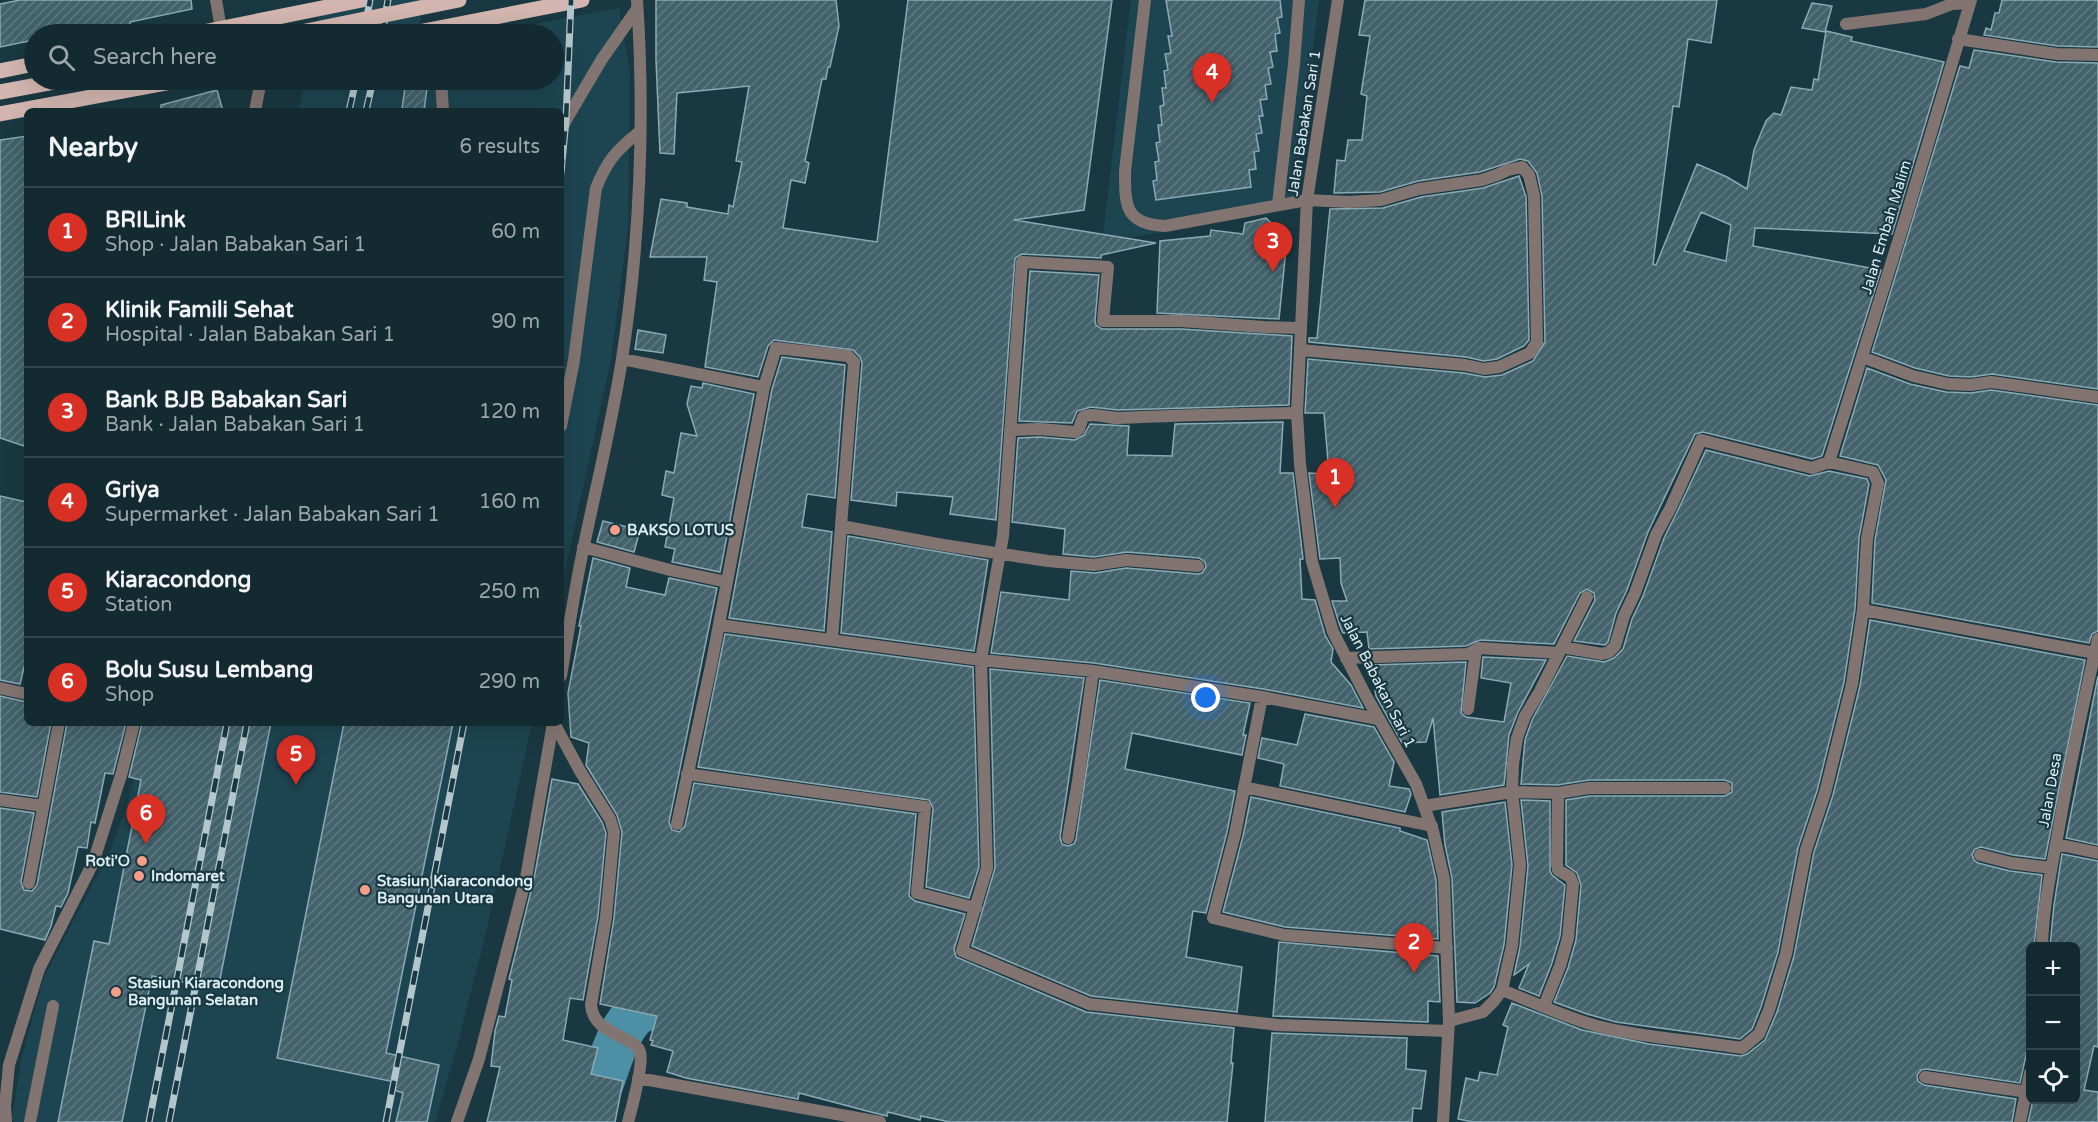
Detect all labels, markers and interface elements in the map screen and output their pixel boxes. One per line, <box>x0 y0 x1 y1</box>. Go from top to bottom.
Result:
search box <box>24 24 564 90</box>
icon: search <box>45 41 78 74</box>
text: Search here <box>93 44 217 70</box>
street label: Jalan Babakan Sari 1 <box>1284 49 1324 197</box>
pin: 4 <box>1192 54 1232 103</box>
text: Nearby <box>48 132 138 163</box>
text: 6 results <box>460 135 540 159</box>
street label: Jalan Embah Malim <box>1857 158 1915 296</box>
text: BRILink <box>105 207 186 233</box>
text: 1 <box>61 220 74 244</box>
text: 60 m <box>491 220 540 244</box>
pin: 3 <box>1254 222 1292 272</box>
text: Shop · Jalan Babakan Sari 1 <box>105 233 366 257</box>
text: Klinik Famili Sehat <box>105 297 294 323</box>
text: 2 <box>61 310 74 334</box>
text: 90 m <box>491 310 540 334</box>
text: Hospital · Jalan Babakan Sari 1 <box>105 323 395 347</box>
text: Bank BJB Babakan Sari <box>105 387 347 413</box>
text: 3 <box>61 400 74 424</box>
text: 120 m <box>479 400 540 424</box>
text: Bank · Jalan Babakan Sari 1 <box>105 413 365 437</box>
pin: 1 <box>1316 458 1354 508</box>
text: Griya <box>105 477 160 503</box>
text: 4 <box>61 490 74 514</box>
text: 160 m <box>479 490 540 514</box>
text: Supermarket · Jalan Babakan Sari 1 <box>105 503 440 527</box>
place label: BAKSO LOTUS <box>627 521 734 539</box>
marker: BAKSO LOTUS <box>608 523 622 537</box>
text: Kiaracondong <box>105 567 251 593</box>
text: 5 <box>61 580 74 604</box>
text: 250 m <box>479 580 540 604</box>
text: Station <box>105 593 172 617</box>
street label: Jalan Babakan Sari 1 <box>1337 611 1419 751</box>
text: Bolu Susu Lembang <box>105 657 313 683</box>
text: 6 <box>61 670 74 694</box>
text: 290 m <box>479 670 540 694</box>
text: Shop <box>105 683 154 707</box>
your location <box>1191 683 1220 712</box>
pin: 5 <box>276 736 316 785</box>
street label: Jalan Desa <box>2035 751 2065 829</box>
pin: 6 <box>126 794 166 844</box>
place label: Roti'O <box>85 852 130 870</box>
marker: Roti'O <box>135 854 149 868</box>
place label: Indomaret <box>151 867 225 885</box>
marker: Indomaret <box>132 869 146 883</box>
place label: Stasiun Kiaracondong Bangunan Utara <box>377 872 533 908</box>
marker: Stasiun Kiaracondong Bangunan Utara <box>358 883 372 897</box>
pin: 2 <box>1394 924 1434 973</box>
map controls <box>2026 942 2080 1104</box>
button: + <box>2026 942 2080 996</box>
place label: Stasiun Kiaracondong Bangunan Selatan <box>128 974 284 1010</box>
marker: Stasiun Kiaracondong Bangunan Selatan <box>109 985 123 999</box>
button: − <box>2026 996 2080 1050</box>
button: locate <box>2026 1050 2080 1104</box>

